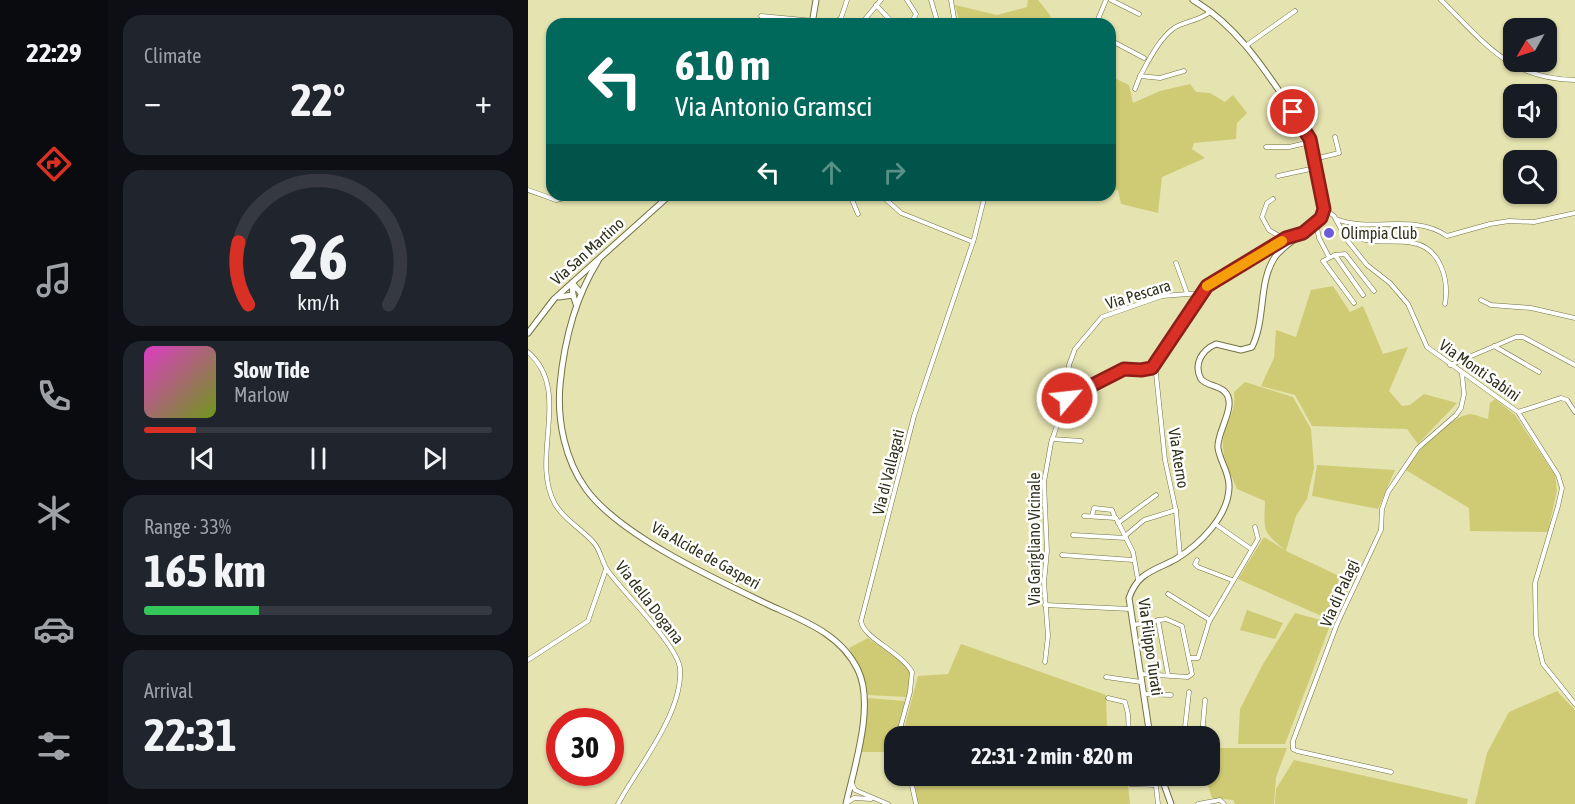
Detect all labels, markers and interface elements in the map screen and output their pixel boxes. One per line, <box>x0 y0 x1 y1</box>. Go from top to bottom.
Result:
north arrow <box>1503 18 1557 72</box>
map controls <box>1503 18 1557 204</box>
text: 22:29 <box>26 37 82 68</box>
text: 610 m <box>675 41 770 89</box>
icon: left <box>576 42 654 120</box>
text: Climate <box>144 44 201 67</box>
text: 22° <box>291 74 345 126</box>
text: − <box>144 82 161 120</box>
text: + <box>475 82 492 120</box>
button: sound <box>1503 84 1557 138</box>
pin <box>1267 86 1318 137</box>
text: Via Antonio Gramsci <box>675 91 872 122</box>
icon: arrive <box>1276 95 1309 128</box>
icon: directions <box>33 143 75 185</box>
button: search <box>1503 150 1557 204</box>
icon: left <box>752 156 785 189</box>
icon: ahead <box>815 156 848 189</box>
icon: right <box>878 156 911 189</box>
street label: Via San Martino <box>547 214 627 288</box>
text: 26 <box>289 221 347 292</box>
place label: Olimpia Club <box>1341 224 1417 243</box>
marker: Olimpia Club <box>1322 226 1336 240</box>
icon: music <box>33 259 75 301</box>
street label: Via Pescara <box>1103 276 1173 312</box>
text: km/h <box>297 290 339 315</box>
street label: Via Monti Sabini <box>1436 336 1524 404</box>
text: Slow Tide <box>234 357 310 383</box>
position arrow <box>1035 366 1099 430</box>
icon: phone <box>33 375 75 417</box>
text: Marlow <box>234 383 289 406</box>
street label: Via di Vallagati <box>869 427 908 517</box>
street label: Via Aterno <box>1165 427 1193 489</box>
icon: previous <box>186 442 219 475</box>
icon: pause <box>302 442 335 475</box>
icon: next <box>418 442 451 475</box>
street label: Via Garigliano Vicinale <box>1025 473 1044 605</box>
icon: climate <box>33 492 75 534</box>
text: Range · 33% <box>144 515 231 538</box>
street label: Via Alcide de Gasperi <box>648 518 764 593</box>
text: 165 km <box>144 545 266 597</box>
street label: Via della Dogana <box>611 557 688 647</box>
street label: Via di Palagi <box>1316 557 1363 630</box>
street label: Via Filippo Turati <box>1134 597 1167 697</box>
icon: car <box>33 608 75 650</box>
text: Arrival <box>144 679 193 702</box>
speed limit sign: 30 <box>546 708 624 786</box>
text: 22:31 <box>144 709 237 761</box>
icon: filters <box>33 725 75 767</box>
text: 22:31 · 2 min · 820 m <box>971 743 1133 769</box>

